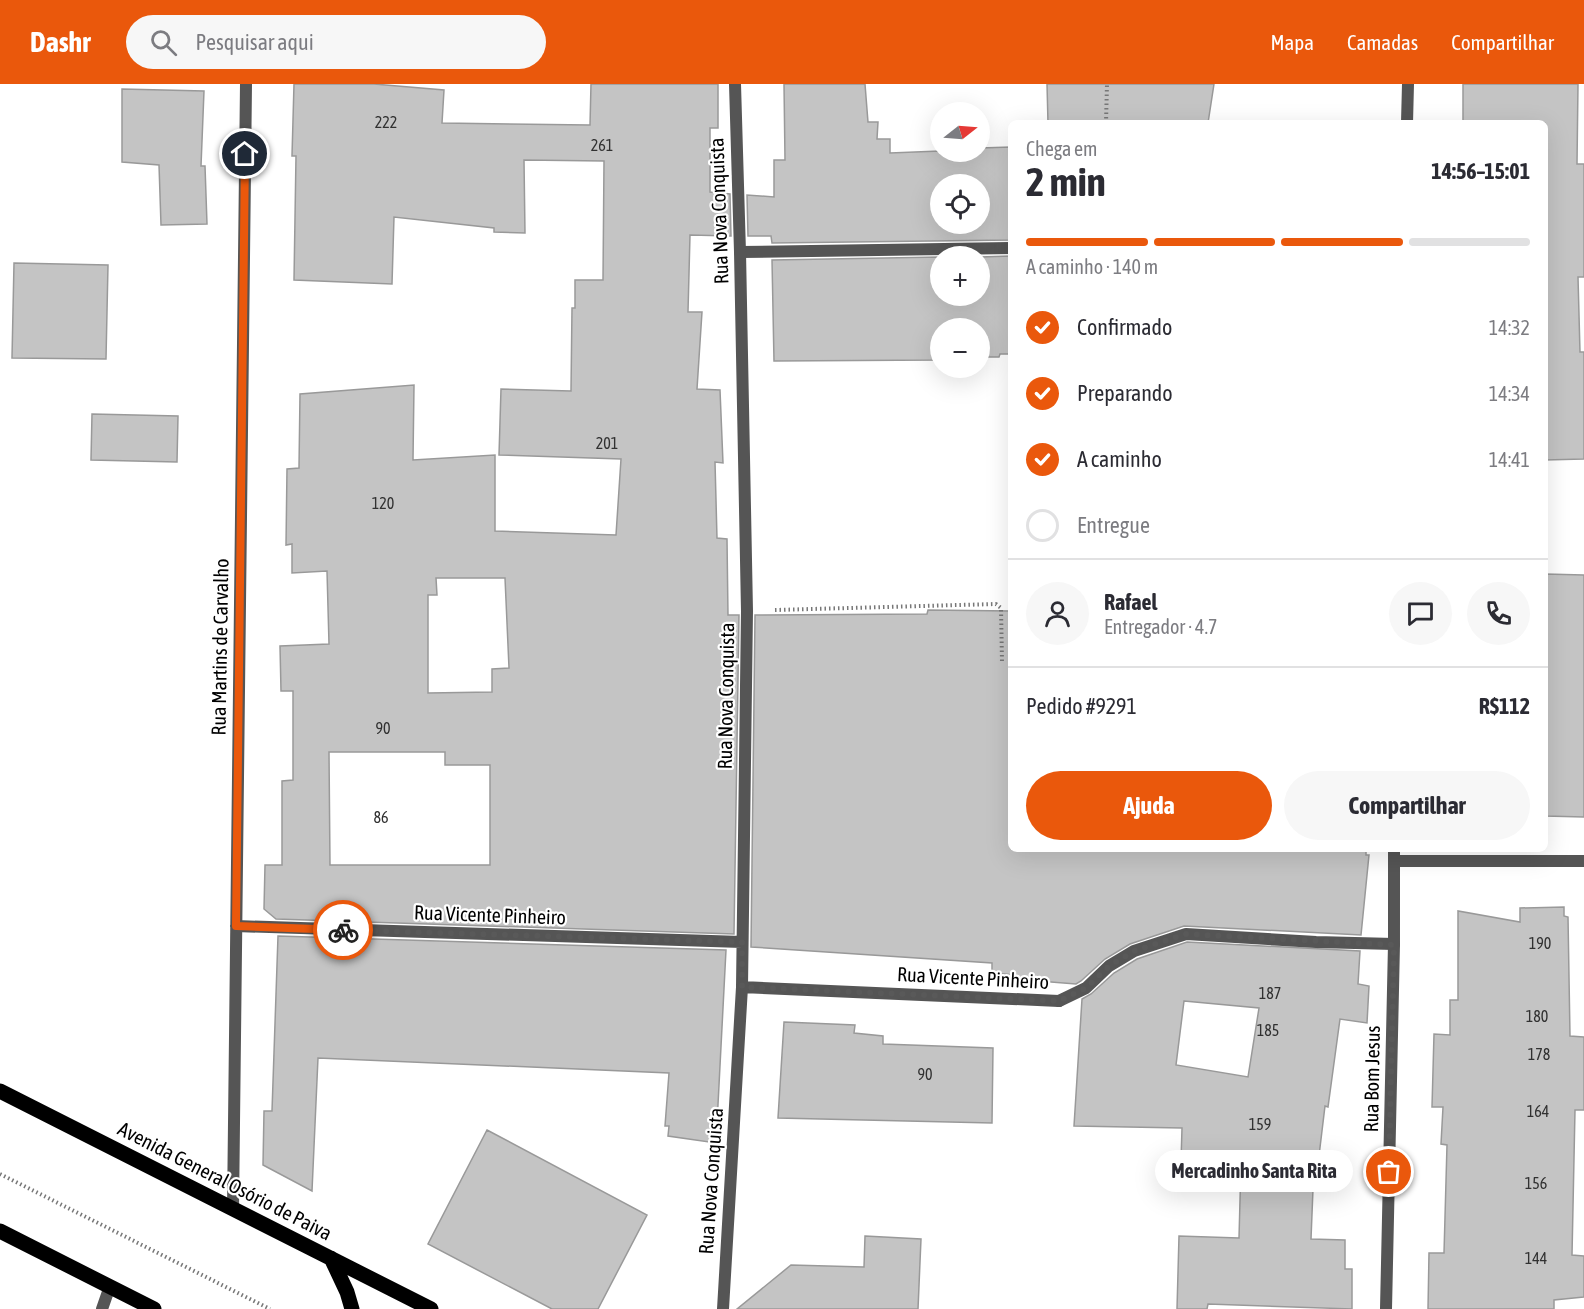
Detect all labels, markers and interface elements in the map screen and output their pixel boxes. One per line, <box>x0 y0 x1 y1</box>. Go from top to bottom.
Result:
search box <box>126 15 546 69</box>
text: Dashr <box>30 26 90 58</box>
icon: search <box>147 26 180 59</box>
text: Pesquisar aqui <box>195 29 314 55</box>
text: Mapa <box>1270 30 1314 54</box>
text: Camadas <box>1347 30 1418 54</box>
text: Compartilhar <box>1451 30 1554 54</box>
north arrow <box>930 102 990 162</box>
map controls <box>930 102 990 378</box>
house number: 222 <box>375 113 397 131</box>
pin <box>219 128 270 179</box>
house number: 261 <box>591 136 613 154</box>
icon: home <box>228 137 261 170</box>
street label: Rua Nova Conquista <box>704 137 733 285</box>
text: Chega em <box>1026 137 1098 160</box>
text: 14:56–15:01 <box>1431 158 1530 184</box>
text: 2 min <box>1026 160 1106 204</box>
button: locate <box>930 174 990 234</box>
button: + <box>930 246 990 306</box>
text: A caminho · 140 m <box>1026 255 1158 278</box>
icon: check <box>1026 311 1059 344</box>
text: Confirmado <box>1077 314 1172 340</box>
text: 14:32 <box>1489 316 1530 339</box>
button: − <box>930 318 990 378</box>
icon: check <box>1026 377 1059 410</box>
text: Preparando <box>1077 380 1173 406</box>
text: 14:34 <box>1489 382 1530 405</box>
house number: 201 <box>596 434 618 452</box>
icon: check <box>1026 443 1059 476</box>
text: A caminho <box>1077 446 1162 472</box>
text: 14:41 <box>1489 448 1530 471</box>
house number: 120 <box>372 494 394 512</box>
text: Entregue <box>1077 512 1150 538</box>
street label: Rua Martins de Carvalho <box>206 558 233 736</box>
button: person <box>1026 582 1089 645</box>
button: chat <box>1389 582 1452 645</box>
button: phone <box>1467 582 1530 645</box>
text: Rafael <box>1104 589 1157 615</box>
text: Entregador · 4.7 <box>1104 615 1217 638</box>
street label: Rua Nova Conquista <box>713 622 738 770</box>
text: Pedido #9291 <box>1026 693 1137 719</box>
text: R$112 <box>1479 693 1530 719</box>
house number: 90 <box>375 719 391 737</box>
button: Ajuda <box>1026 771 1272 840</box>
button: Compartilhar <box>1284 771 1530 840</box>
house number: 86 <box>373 808 389 826</box>
courier <box>313 900 373 960</box>
street label: Rua Vicente Pinheiro <box>414 900 566 929</box>
icon: bike <box>327 914 360 947</box>
house number: 190 <box>1529 934 1551 952</box>
street label: Rua Vicente Pinheiro <box>897 962 1050 993</box>
house number: 187 <box>1259 984 1281 1002</box>
house number: 180 <box>1526 1007 1548 1025</box>
house number: 185 <box>1257 1021 1279 1039</box>
street label: Rua Bom Jesus <box>1359 1025 1384 1133</box>
house number: 178 <box>1528 1045 1550 1063</box>
house number: 90 <box>917 1065 933 1083</box>
house number: 164 <box>1527 1102 1549 1120</box>
street label: Rua Nova Conquista <box>694 1107 727 1255</box>
house number: 159 <box>1249 1115 1271 1133</box>
street label: Avenida General Osório de Paiva <box>115 1117 336 1245</box>
pin <box>1363 1146 1414 1197</box>
callout: Mercadinho Santa Rita <box>1155 1151 1353 1193</box>
icon: bag <box>1372 1155 1405 1188</box>
text: Mercadinho Santa Rita <box>1171 1159 1337 1182</box>
house number: 156 <box>1525 1174 1547 1192</box>
house number: 144 <box>1525 1249 1547 1267</box>

